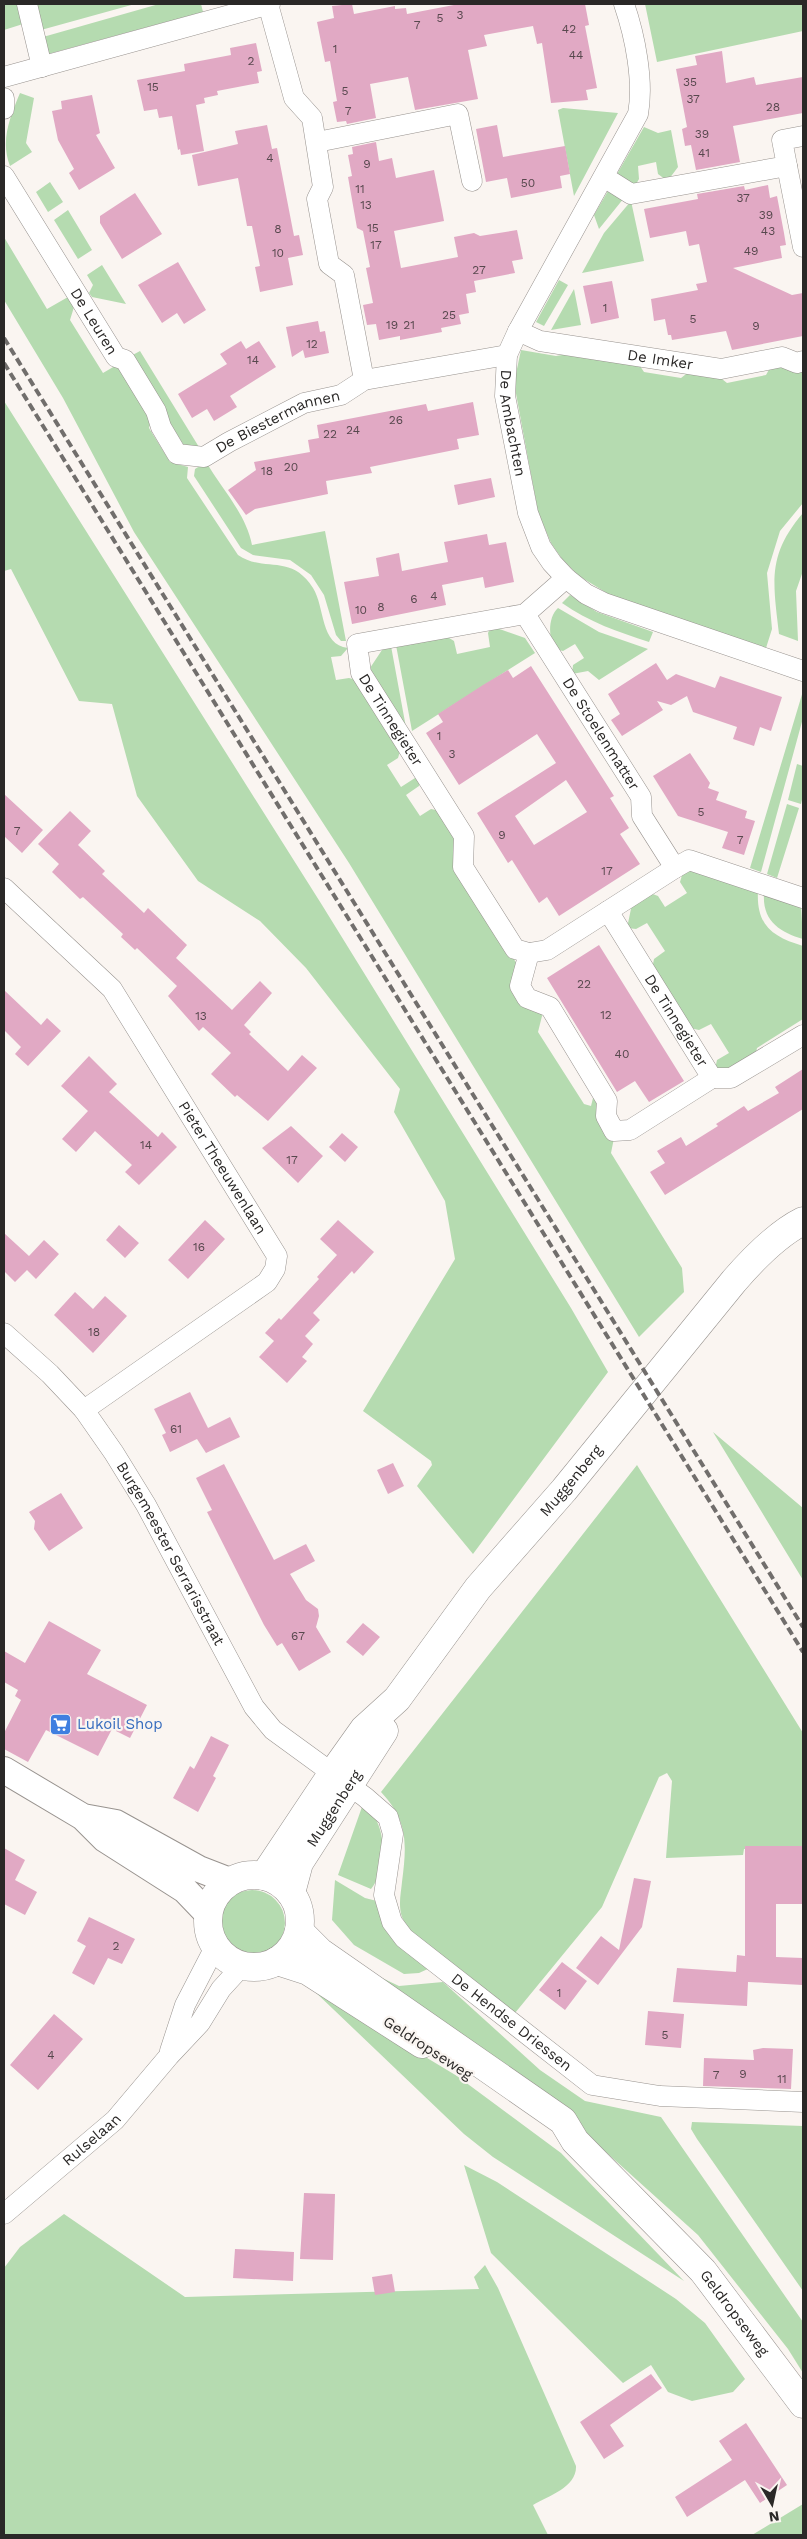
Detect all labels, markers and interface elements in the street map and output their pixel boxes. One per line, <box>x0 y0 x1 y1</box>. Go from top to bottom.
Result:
house number: 3 <box>457 8 464 22</box>
house number: 5 <box>437 11 444 25</box>
house number: 7 <box>414 18 421 32</box>
house number: 42 <box>562 22 576 36</box>
house number: 1 <box>333 42 337 56</box>
house number: 44 <box>569 48 583 62</box>
house number: 2 <box>248 54 255 68</box>
house number: 35 <box>683 75 697 89</box>
house number: 15 <box>147 80 159 94</box>
house number: 5 <box>342 84 349 98</box>
house number: 37 <box>686 92 700 106</box>
house number: 28 <box>766 100 780 114</box>
house number: 7 <box>345 104 352 118</box>
house number: 39 <box>695 127 709 141</box>
house number: 41 <box>698 146 710 160</box>
house number: 4 <box>266 151 274 165</box>
house number: 9 <box>363 157 371 171</box>
house number: 50 <box>521 176 535 190</box>
house number: 11 <box>355 182 365 196</box>
house number: 37 <box>736 191 750 205</box>
house number: 13 <box>360 198 372 212</box>
house number: 39 <box>759 208 773 222</box>
house number: 15 <box>367 221 379 235</box>
house number: 8 <box>274 222 282 236</box>
house number: 43 <box>761 224 775 238</box>
house number: 17 <box>370 238 382 252</box>
house number: 49 <box>744 244 758 258</box>
house number: 10 <box>272 246 284 260</box>
house number: 27 <box>472 263 486 277</box>
street label: De Leuren <box>67 285 121 358</box>
house number: 1 <box>603 301 607 315</box>
house number: 25 <box>442 308 456 322</box>
house number: 5 <box>690 312 697 326</box>
house number: 19 <box>386 318 398 332</box>
house number: 21 <box>403 318 415 332</box>
house number: 9 <box>752 319 760 333</box>
house number: 12 <box>306 337 318 351</box>
street label: De Imker <box>626 346 695 374</box>
house number: 14 <box>247 353 259 367</box>
street label: De Ambachten <box>496 369 530 478</box>
street label: De Biestermannen <box>212 386 342 457</box>
house number: 26 <box>389 413 403 427</box>
house number: 24 <box>346 423 360 437</box>
house number: 22 <box>323 427 337 441</box>
house number: 20 <box>284 460 298 474</box>
house number: 18 <box>261 464 273 478</box>
house number: 4 <box>430 589 438 603</box>
house number: 6 <box>410 592 418 606</box>
house number: 8 <box>377 600 385 614</box>
house number: 10 <box>355 603 367 617</box>
street label: De Tinnegieter <box>355 670 427 769</box>
street label: De Stoelenmatter <box>559 674 643 794</box>
house number: 1 <box>437 729 441 743</box>
house number: 3 <box>449 747 456 761</box>
house number: 5 <box>698 805 705 819</box>
house number: 7 <box>14 824 21 838</box>
house number: 9 <box>498 828 506 842</box>
house number: 7 <box>737 833 744 847</box>
house number: 17 <box>601 864 613 878</box>
street label: De Tinnegieter <box>641 971 712 1070</box>
house number: 22 <box>577 977 591 991</box>
house number: 12 <box>600 1008 612 1022</box>
house number: 13 <box>195 1009 207 1023</box>
house number: 40 <box>615 1047 629 1061</box>
street label: Pieter Theeuwenlaan <box>175 1098 270 1237</box>
house number: 14 <box>140 1138 152 1152</box>
house number: 17 <box>286 1153 298 1167</box>
house number: 16 <box>193 1240 205 1254</box>
house number: 18 <box>88 1325 100 1339</box>
house number: 61 <box>170 1422 182 1436</box>
street label: Muggenberg <box>536 1441 606 1520</box>
street label: Burgemeester Serrarisstraat <box>113 1459 229 1649</box>
house number: 67 <box>291 1629 305 1643</box>
supermarket icon: Lukoil Shop <box>49 1712 73 1736</box>
place label: Lukoil Shop <box>77 1715 163 1733</box>
street label: Muggenberg <box>303 1767 365 1850</box>
house number: 2 <box>113 1939 120 1953</box>
street label: De Hendse Driessen <box>448 1970 575 2075</box>
house number: 1 <box>557 1986 561 2000</box>
street label: Geldropseweg <box>380 2012 476 2084</box>
house number: 5 <box>662 2028 669 2042</box>
house number: 4 <box>47 2048 55 2062</box>
house number: 9 <box>739 2067 747 2081</box>
house number: 7 <box>713 2068 720 2082</box>
house number: 11 <box>777 2072 787 2086</box>
street label: Rulselaan <box>59 2110 125 2170</box>
street label: Geldropseweg <box>696 2266 773 2360</box>
north arrow <box>747 2479 797 2529</box>
text: N <box>768 2508 780 2526</box>

